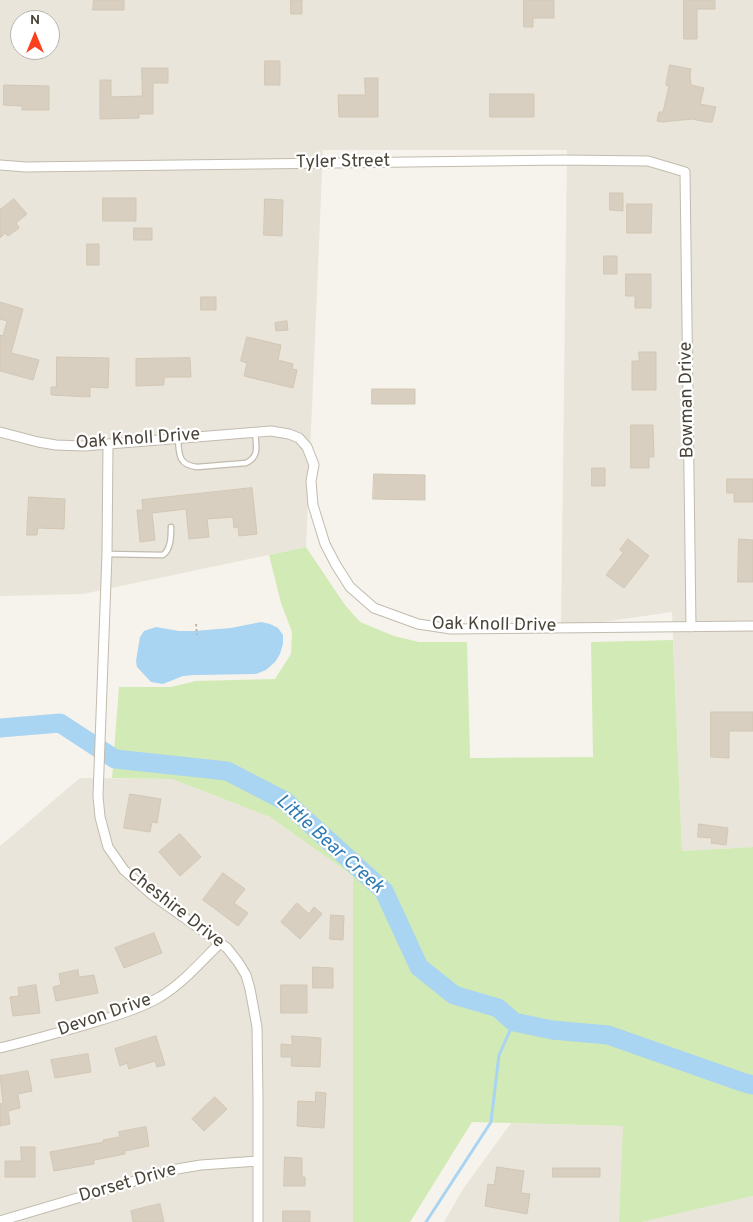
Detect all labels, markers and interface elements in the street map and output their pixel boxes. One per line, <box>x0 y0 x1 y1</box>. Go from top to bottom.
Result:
north arrow <box>10 10 60 60</box>
text: N <box>30 12 40 29</box>
street label: Tyler Street <box>295 151 391 175</box>
street label: Bowman Drive <box>676 341 700 459</box>
street label: Oak Knoll Drive <box>75 425 201 455</box>
street label: Oak Knoll Drive <box>431 614 557 638</box>
water label: Little Bear Creek <box>270 791 388 899</box>
street label: Cheshire Drive <box>122 864 228 954</box>
street label: Devon Drive <box>55 990 155 1042</box>
street label: Dorset Drive <box>77 1160 179 1208</box>

